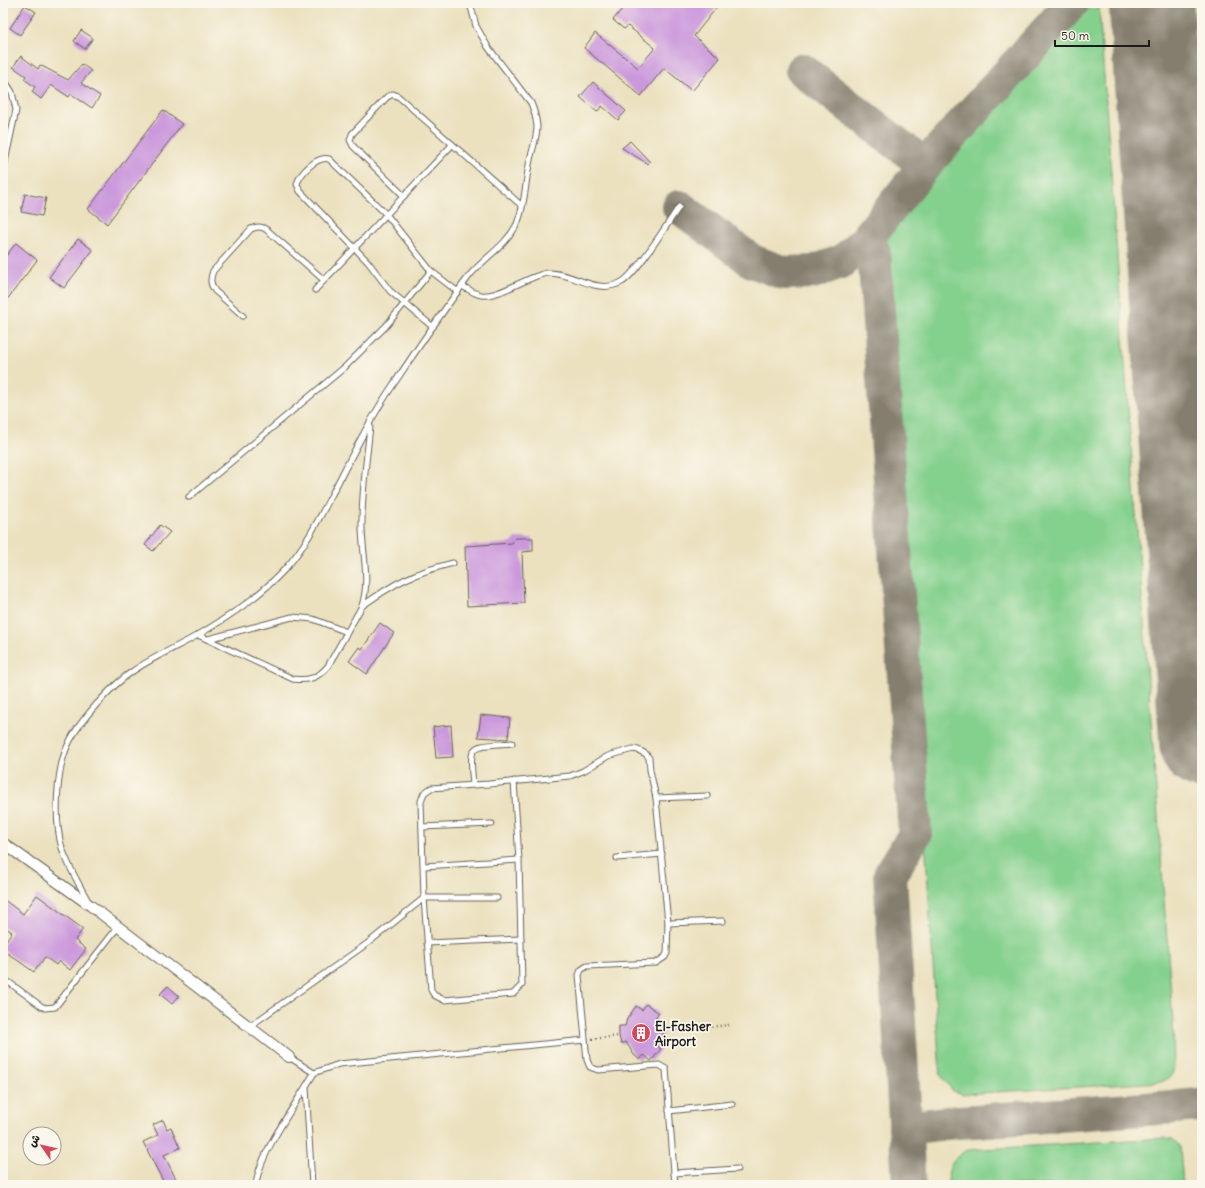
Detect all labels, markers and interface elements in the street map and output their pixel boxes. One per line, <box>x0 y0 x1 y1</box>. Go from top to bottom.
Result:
scale bar <box>1055 22 1149 48</box>
text: 50 m <box>1061 28 1090 43</box>
place label: El-Fasher Airport <box>655 1018 712 1050</box>
building icon: El-Fasher Airport <box>630 1022 652 1044</box>
north arrow <box>22 1126 62 1166</box>
text: ش <box>25 1131 43 1149</box>

